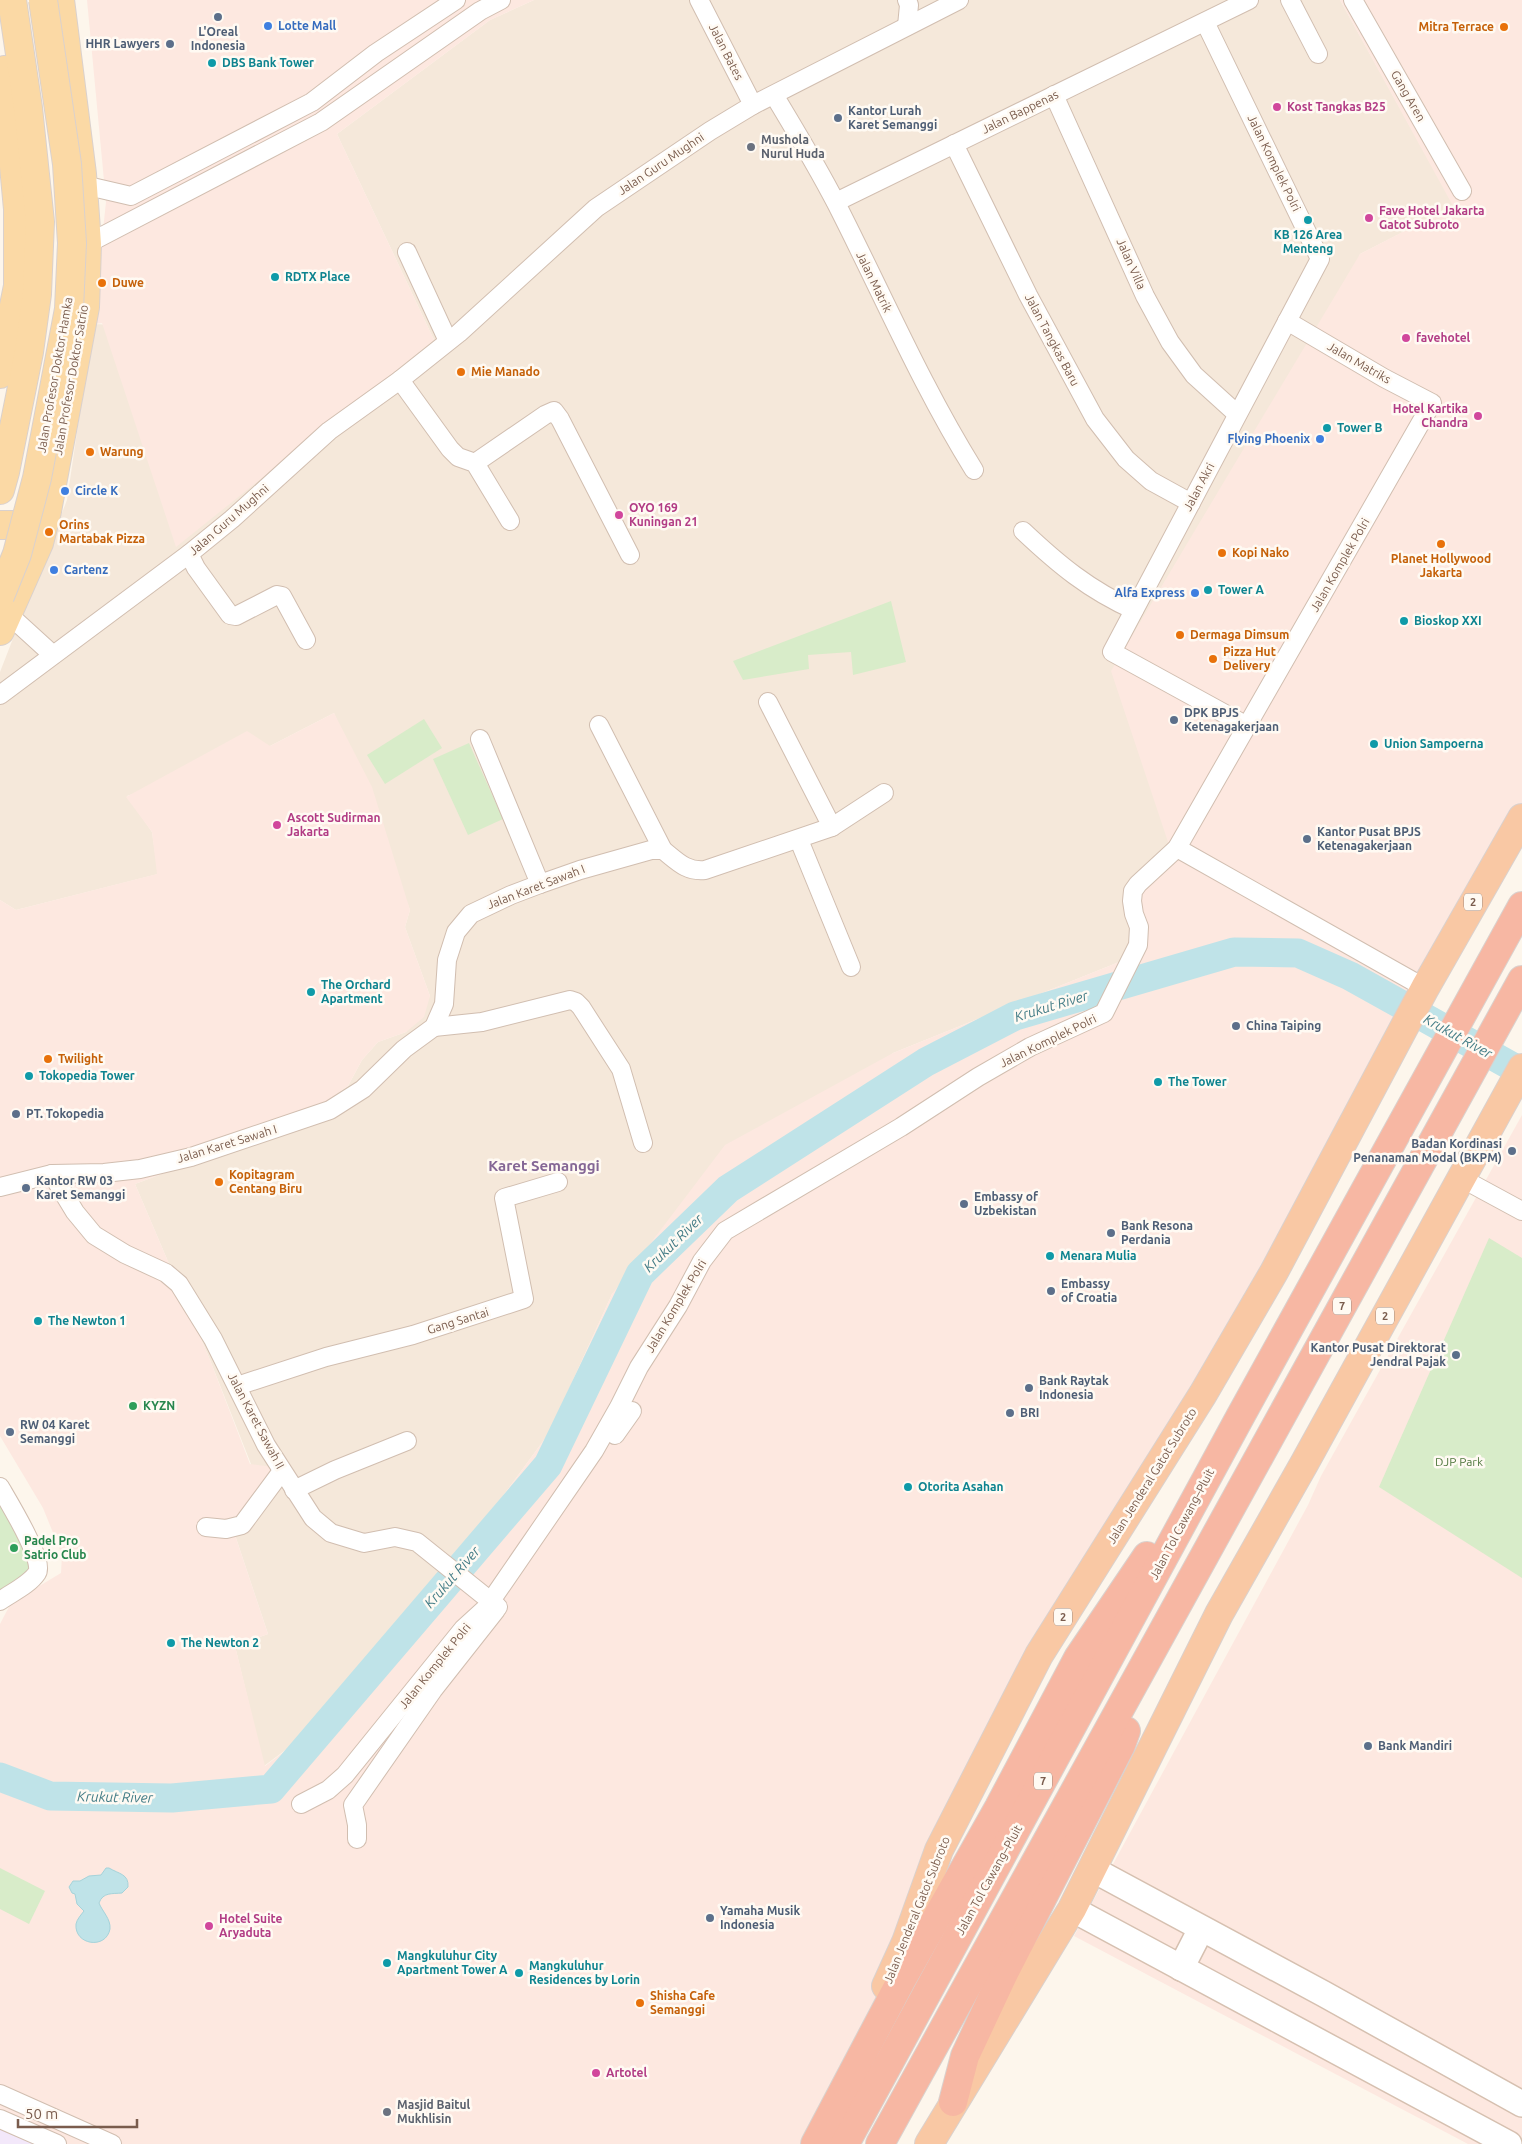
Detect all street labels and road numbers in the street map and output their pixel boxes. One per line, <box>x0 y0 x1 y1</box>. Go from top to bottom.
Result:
street label: Jalan Bates <box>707 22 746 82</box>
street label: Gang Aren <box>1389 68 1428 123</box>
street label: Jalan Bappenas <box>979 87 1060 136</box>
street label: Jalan Komplek Polri <box>1245 112 1304 213</box>
street label: Jalan Guru Mughni <box>615 130 706 197</box>
street label: Jalan Villa <box>1114 236 1148 291</box>
street label: Jalan Matrik <box>854 249 895 314</box>
street label: Jalan Tangkas Baru <box>1023 291 1082 388</box>
street label: Jalan Profesor Doktor Hamka <box>34 296 75 454</box>
street label: Jalan Profesor Doktor Satrio <box>51 304 90 456</box>
street label: Jalan Matriks <box>1325 339 1393 386</box>
street label: Jalan Akri <box>1181 461 1217 513</box>
street label: Jalan Guru Mughni <box>186 482 271 558</box>
street label: Jalan Komplek Polri <box>1307 516 1372 614</box>
street label: Jalan Karet Sawah I <box>485 862 587 911</box>
road number: 2 <box>1464 894 1482 910</box>
street label: Jalan Komplek Polri <box>997 1011 1098 1070</box>
street label: Jalan Karet Sawah I <box>175 1122 278 1165</box>
street label: Jalan Komplek Polri <box>643 1257 708 1354</box>
road number: 7 <box>1333 1298 1351 1314</box>
street label: Gang Santai <box>425 1305 490 1336</box>
road number: 2 <box>1376 1308 1394 1324</box>
street label: Jalan Karet Sawah II <box>226 1371 287 1471</box>
street label: Jalan Jenderal Gatot Subroto <box>1104 1406 1199 1546</box>
street label: Jalan Tol Cawang–Pluit <box>1147 1466 1216 1581</box>
road number: 2 <box>1054 1608 1072 1625</box>
street label: Jalan Komplek Polri <box>396 1620 473 1711</box>
road number: 7 <box>1034 1772 1052 1790</box>
street label: Jalan Tol Cawang–Pluit <box>953 1822 1024 1937</box>
street label: Jalan Jenderal Gatot Subroto <box>881 1834 952 1985</box>

